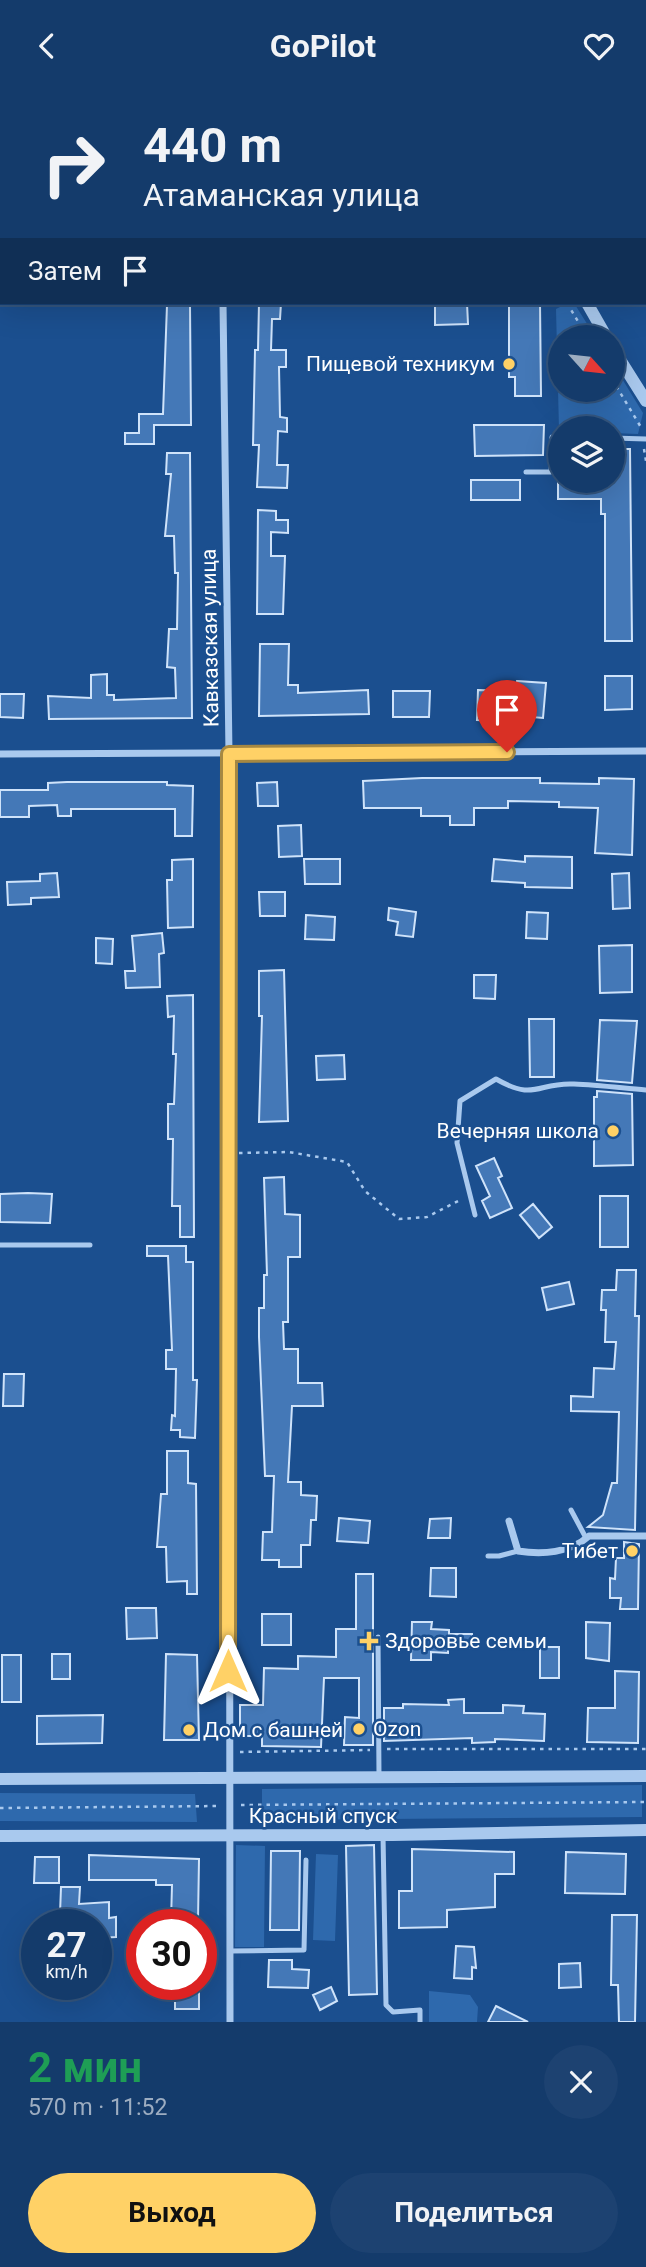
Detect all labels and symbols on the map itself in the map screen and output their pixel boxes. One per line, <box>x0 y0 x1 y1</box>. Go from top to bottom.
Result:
north arrow <box>548 325 625 403</box>
place label: Пищевой техникум <box>306 352 495 376</box>
marker: Пищевой техникум <box>501 356 517 372</box>
street label: Кавказская улица <box>196 549 224 727</box>
pin <box>477 680 537 752</box>
place label: Вечерняя школа <box>437 1119 599 1143</box>
marker: Вечерняя школа <box>605 1123 621 1139</box>
place label: Тибет <box>562 1539 618 1563</box>
marker: Тибет <box>624 1543 640 1559</box>
place label: Здоровье семьи <box>385 1629 547 1653</box>
marker: Здоровье семьи <box>359 1631 379 1651</box>
position arrow <box>191 1634 265 1708</box>
place label: Ozon <box>373 1717 421 1741</box>
place label: Дом с башней <box>203 1718 343 1742</box>
marker: Ozon <box>351 1721 367 1737</box>
marker: Дом с башней <box>181 1722 197 1738</box>
street label: Красный спуск <box>249 1804 398 1828</box>
speed limit sign: 30 <box>126 1909 217 2000</box>

